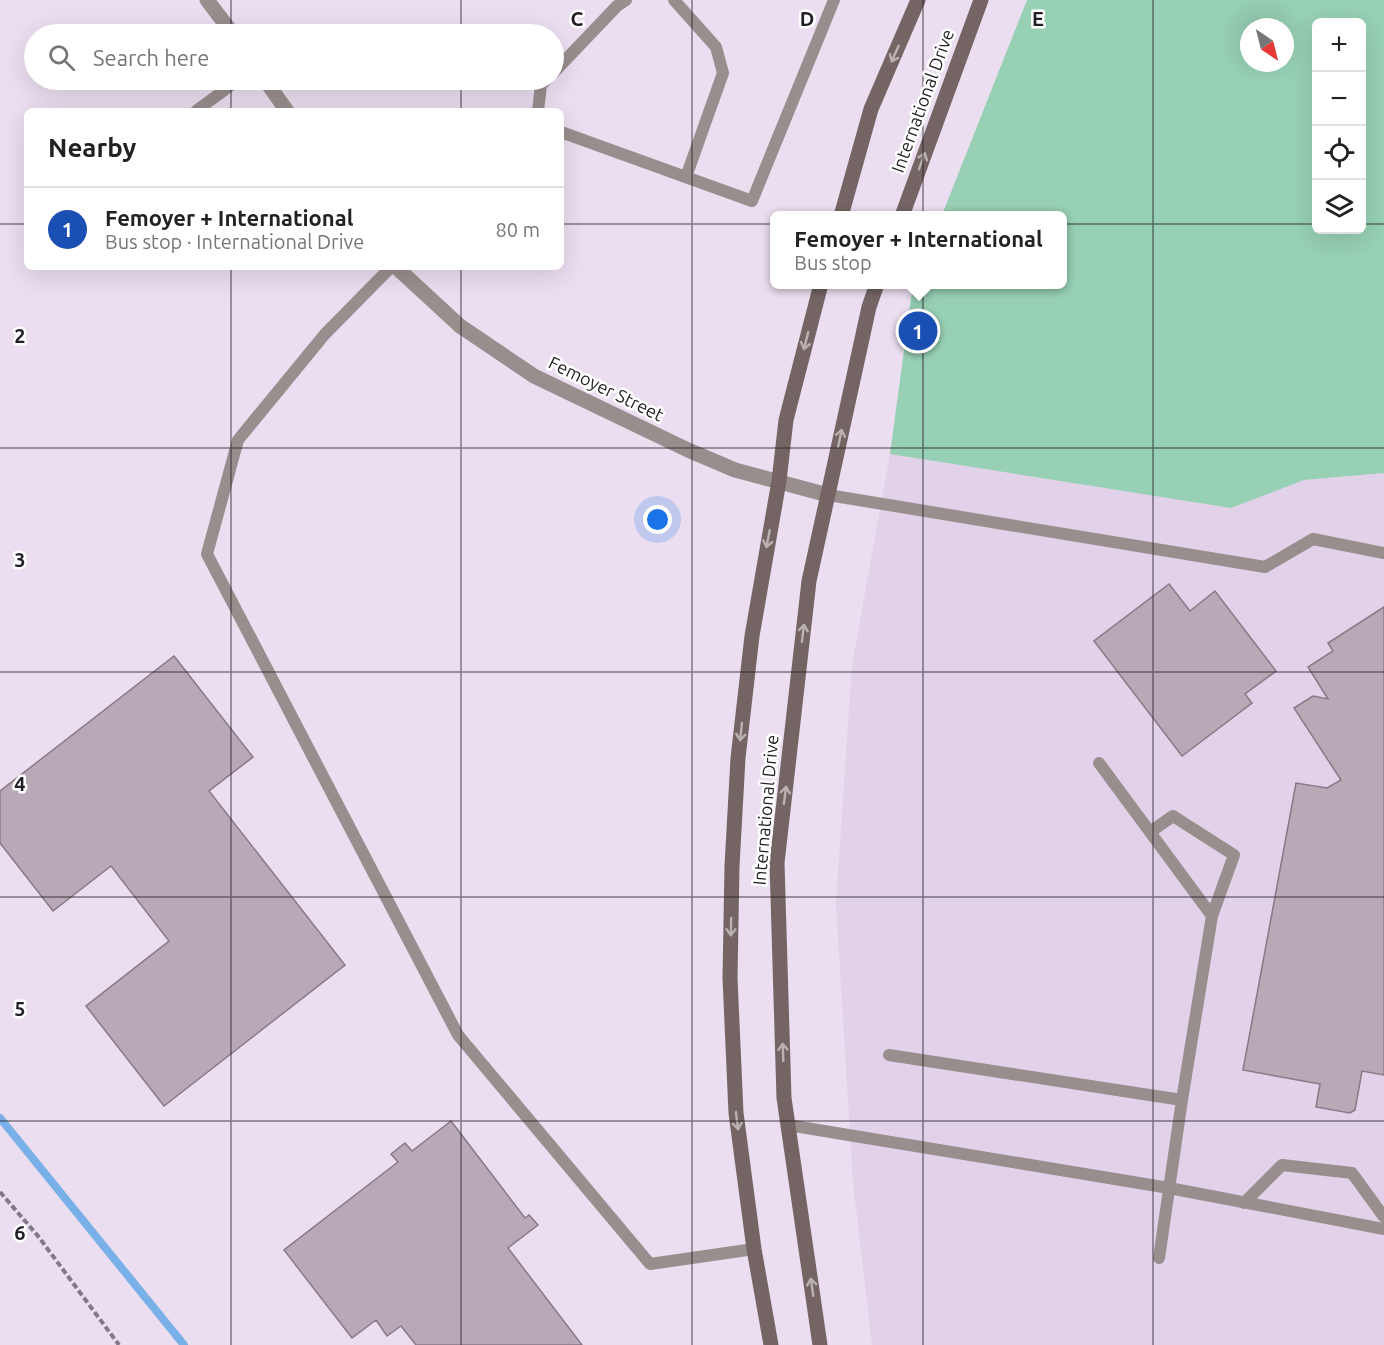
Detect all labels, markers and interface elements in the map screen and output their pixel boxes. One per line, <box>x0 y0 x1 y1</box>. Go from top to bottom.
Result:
text: C <box>571 7 584 30</box>
text: D <box>800 7 814 30</box>
text: E <box>1032 7 1044 30</box>
north arrow <box>1240 18 1294 72</box>
map controls <box>1312 18 1366 234</box>
button: + <box>1312 18 1366 72</box>
search box <box>24 24 564 90</box>
street label: International Drive <box>887 26 957 175</box>
icon: search <box>45 41 78 74</box>
one-way arrow <box>889 44 901 62</box>
text: Search here <box>93 45 209 70</box>
button: − <box>1312 72 1366 126</box>
button: locate <box>1312 126 1366 180</box>
text: Nearby <box>48 133 136 162</box>
one-way arrow <box>917 152 928 170</box>
button: layers <box>1312 180 1366 234</box>
text: Femoyer + International <box>105 205 353 230</box>
popup <box>770 211 1067 289</box>
text: 1 <box>62 218 73 241</box>
text: 80 m <box>496 218 540 241</box>
text: Femoyer + International <box>794 226 1043 251</box>
text: Bus stop · International Drive <box>105 230 364 253</box>
text: Bus stop <box>794 251 872 274</box>
pin: 1 <box>898 308 938 354</box>
text: 2 <box>14 324 26 347</box>
one-way arrow <box>799 331 811 350</box>
street label: Femoyer Street <box>546 352 667 425</box>
one-way arrow <box>835 428 847 447</box>
your location <box>643 505 672 534</box>
one-way arrow <box>762 529 773 548</box>
text: 3 <box>14 548 26 571</box>
one-way arrow <box>798 623 809 643</box>
one-way arrow <box>735 721 746 741</box>
street label: International Drive <box>748 734 782 886</box>
text: 4 <box>14 772 26 795</box>
one-way arrow <box>780 785 791 805</box>
one-way arrow <box>725 916 737 936</box>
text: 5 <box>14 997 26 1020</box>
one-way arrow <box>777 1043 788 1063</box>
one-way arrow <box>732 1111 743 1131</box>
text: 6 <box>14 1221 26 1244</box>
one-way arrow <box>806 1278 817 1298</box>

